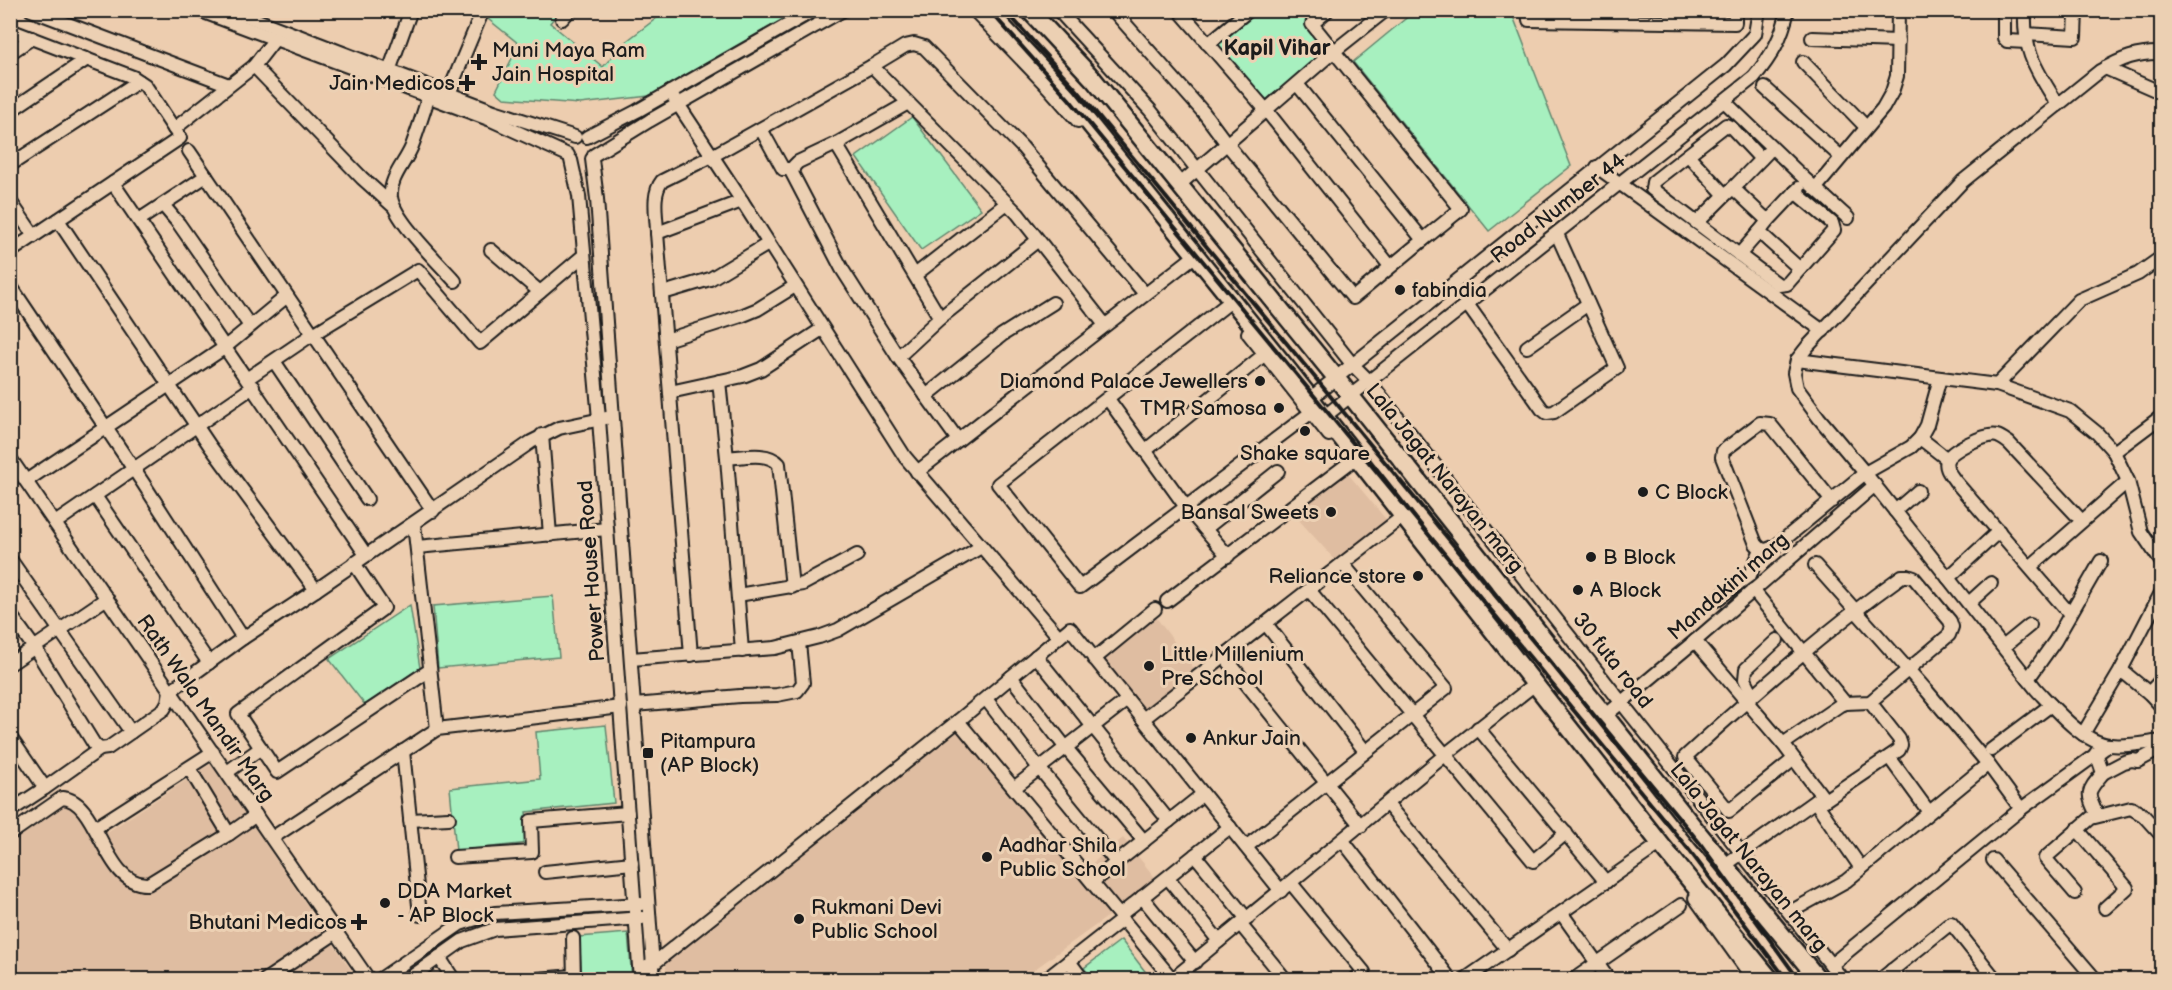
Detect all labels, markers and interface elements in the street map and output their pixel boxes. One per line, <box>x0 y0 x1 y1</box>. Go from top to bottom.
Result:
district label: Kapil Vihar <box>1223 35 1331 62</box>
place label: Muni Maya Ram Jain Hospital <box>492 38 645 87</box>
marker: Muni Maya Ram Jain Hospital <box>470 53 488 71</box>
place label: Jain Medicos <box>329 71 455 96</box>
marker: Jain Medicos <box>460 76 474 90</box>
street label: Road Number 44 <box>1486 148 1631 269</box>
place label: fabindia <box>1412 278 1487 303</box>
marker: fabindia <box>1393 283 1407 297</box>
place label: Diamond Palace Jewellers <box>999 369 1248 394</box>
marker: Diamond Palace Jewellers <box>1253 374 1267 388</box>
street label: Lala Jagat Narayan marg <box>1360 379 1529 578</box>
place label: TMR Samosa <box>1140 396 1267 421</box>
marker: TMR Samosa <box>1272 401 1286 415</box>
marker: Shake square <box>1298 424 1312 438</box>
place label: Shake square <box>1240 441 1370 466</box>
street label: Power House Road <box>573 479 610 663</box>
place label: C Block <box>1655 480 1729 505</box>
marker: C Block <box>1636 485 1650 499</box>
place label: Bansal Sweets <box>1180 500 1319 525</box>
marker: Bansal Sweets <box>1324 505 1338 519</box>
street label: Mandakini marg <box>1663 527 1794 646</box>
place label: B Block <box>1603 545 1676 570</box>
marker: B Block <box>1584 550 1598 564</box>
place label: Reliance store <box>1268 564 1406 589</box>
marker: Reliance store <box>1411 569 1425 583</box>
place label: A Block <box>1590 578 1662 603</box>
marker: A Block <box>1571 583 1585 597</box>
street label: 30 futa road <box>1567 607 1658 713</box>
street label: Rath Wala Mandir Marg <box>131 610 280 807</box>
place label: Little Millenium Pre School <box>1161 642 1304 691</box>
marker: Little Millenium Pre School <box>1142 659 1156 673</box>
place label: Ankur Jain <box>1203 726 1301 751</box>
place label: Pitampura (AP Block) <box>660 729 759 778</box>
marker: Ankur Jain <box>1184 731 1198 745</box>
marker: Pitampura (AP Block) <box>641 746 655 760</box>
street label: Lala Jagat Narayan marg <box>1664 758 1833 957</box>
place label: Aadhar Shila Public School <box>999 833 1126 882</box>
marker: Aadhar Shila Public School <box>980 850 994 864</box>
place label: DDA Market - AP Block <box>397 879 512 928</box>
place label: Rukmani Devi Public School <box>811 895 942 944</box>
marker: DDA Market - AP Block <box>378 896 392 910</box>
place label: Bhutani Medicos <box>188 910 347 935</box>
marker: Rukmani Devi Public School <box>792 912 806 926</box>
marker: Bhutani Medicos <box>352 915 366 929</box>

